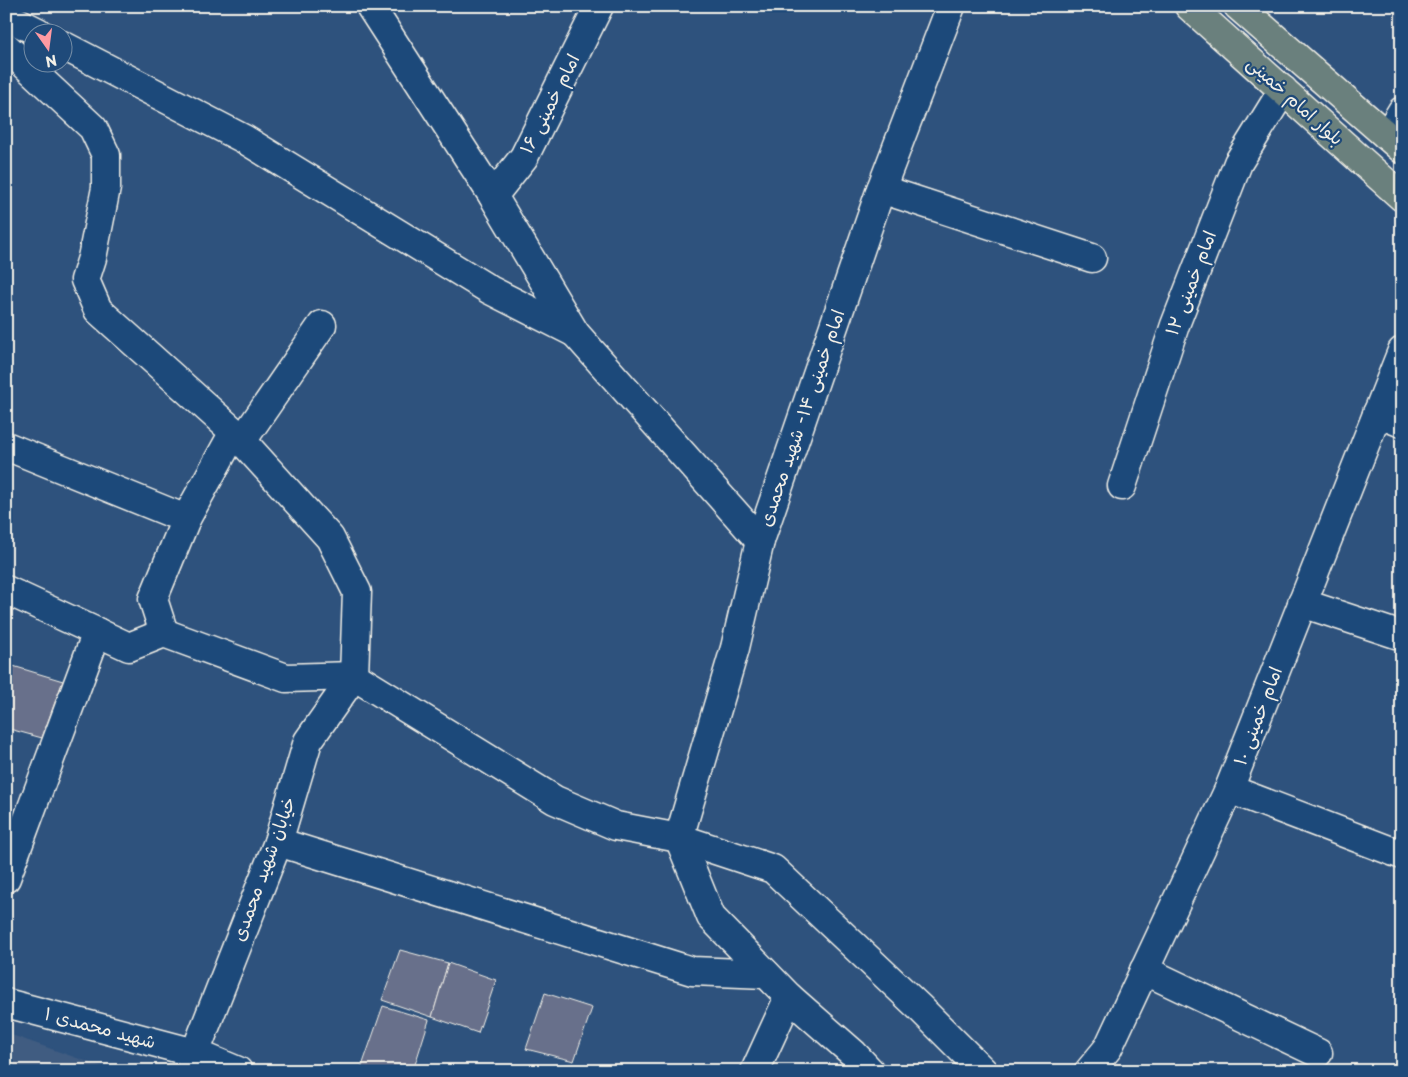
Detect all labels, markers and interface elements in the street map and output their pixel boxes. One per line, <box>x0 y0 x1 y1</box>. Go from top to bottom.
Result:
north arrow <box>22 22 72 72</box>
street label: امام خمینی ۱۶ <box>512 49 587 159</box>
street label: بلوار امام خمینی <box>1240 49 1350 152</box>
text: N <box>43 50 59 73</box>
street label: امام خمینی ۱۲ <box>1157 226 1224 340</box>
street label: امام خمینی ۱۴- شهید محمدی <box>751 305 852 530</box>
street label: امام خمینی ۱۰ <box>1225 662 1290 770</box>
street label: خیابان شهید محمدی <box>224 792 301 945</box>
street label: شهید محمدی ۱ <box>42 999 159 1054</box>

